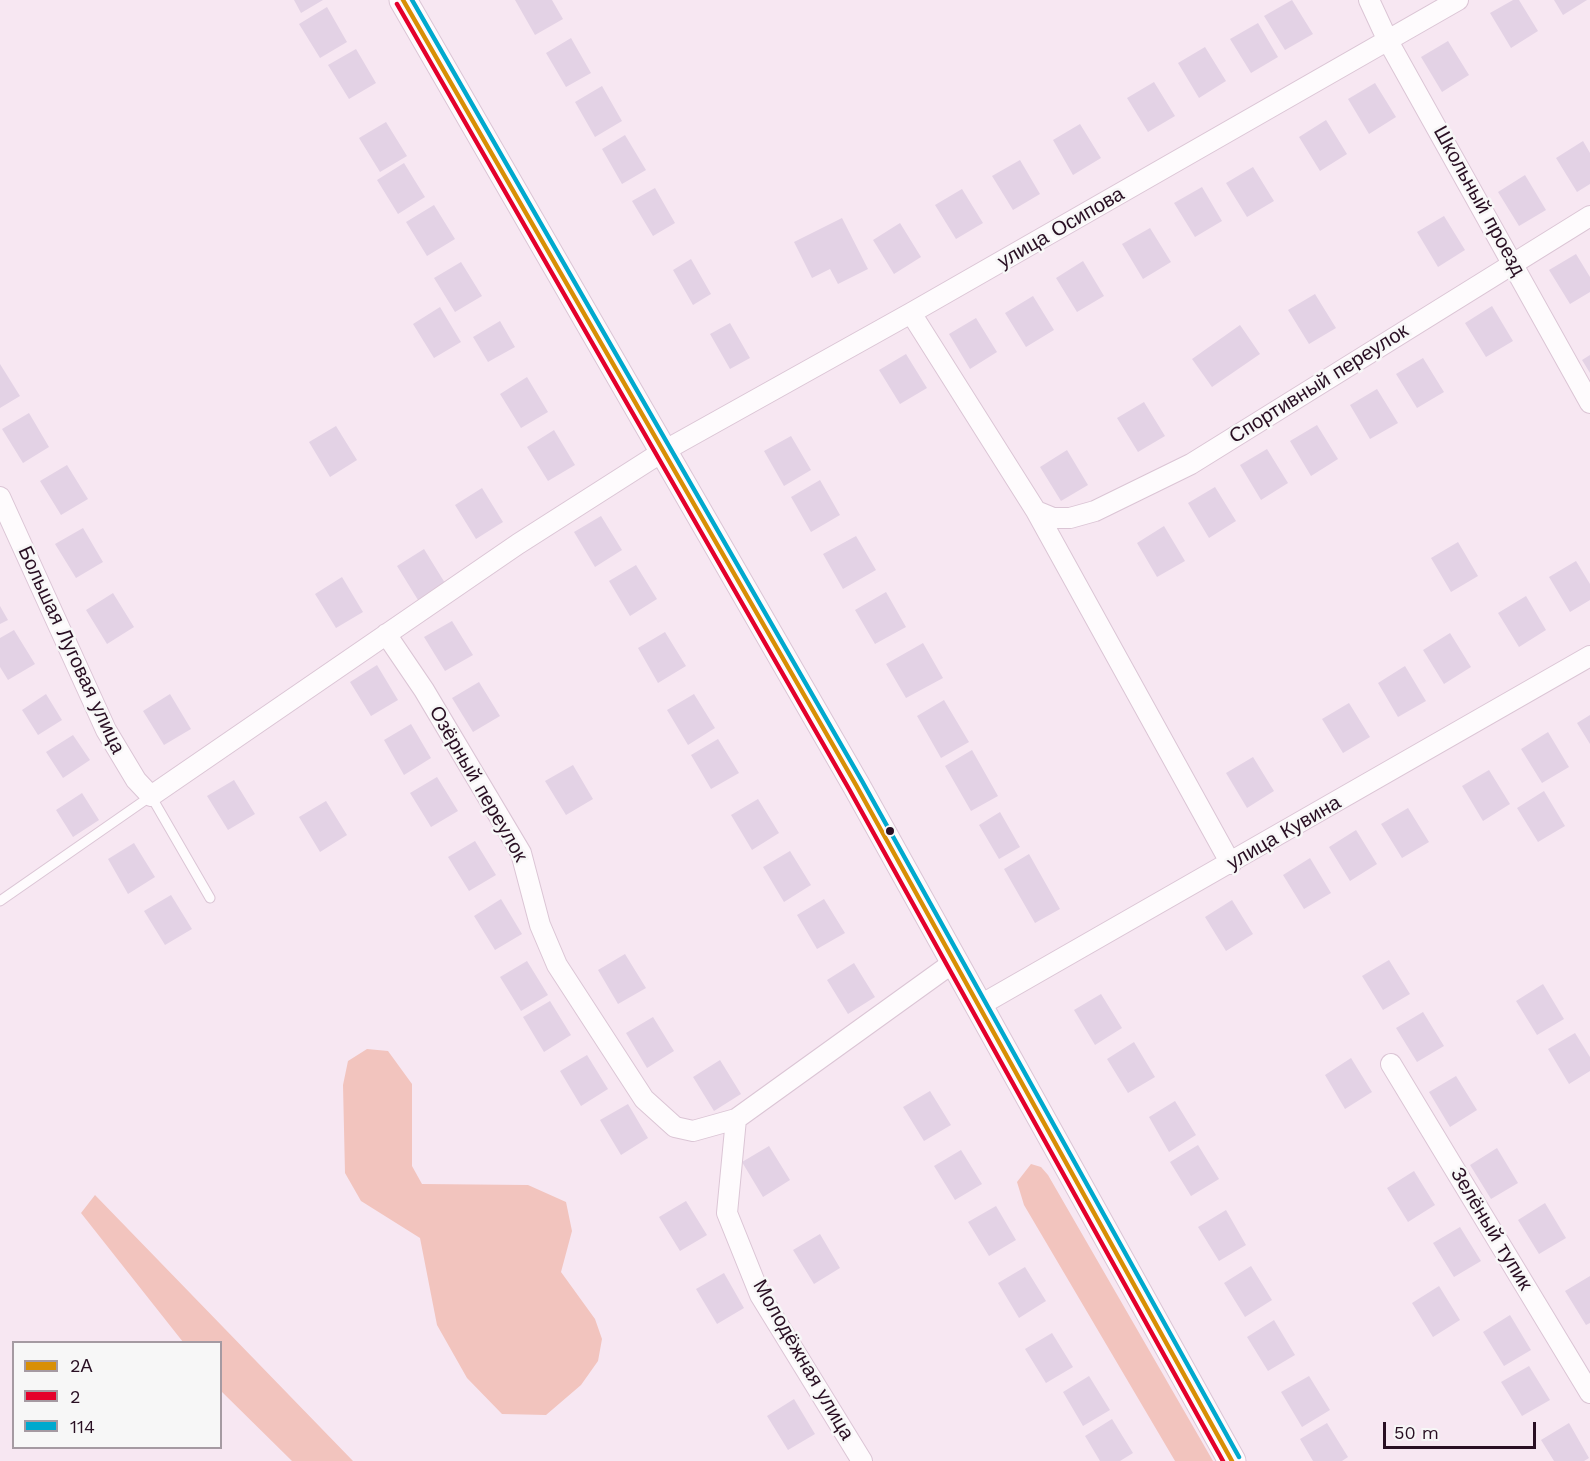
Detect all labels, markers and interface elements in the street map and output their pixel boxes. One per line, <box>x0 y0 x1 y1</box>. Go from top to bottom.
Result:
street label: Школьный проезд <box>1428 122 1530 280</box>
street label: улица Осипова <box>994 182 1128 274</box>
street label: Спортивный переулок <box>1225 319 1413 449</box>
street label: Большая Луговая улица <box>12 542 130 758</box>
street label: Озёрный переулок <box>424 702 532 866</box>
street label: улица Кувина <box>1223 791 1345 875</box>
unlabelled marker <box>884 825 896 837</box>
street label: Зелёный тупик <box>1445 1163 1537 1295</box>
street label: Молодёжная улица <box>747 1276 859 1444</box>
legend <box>12 1341 222 1449</box>
text: 2А <box>70 1355 93 1376</box>
text: 2 <box>70 1386 81 1407</box>
scale bar <box>1386 1410 1539 1448</box>
text: 114 <box>70 1416 95 1437</box>
text: 50 m <box>1394 1422 1439 1443</box>

